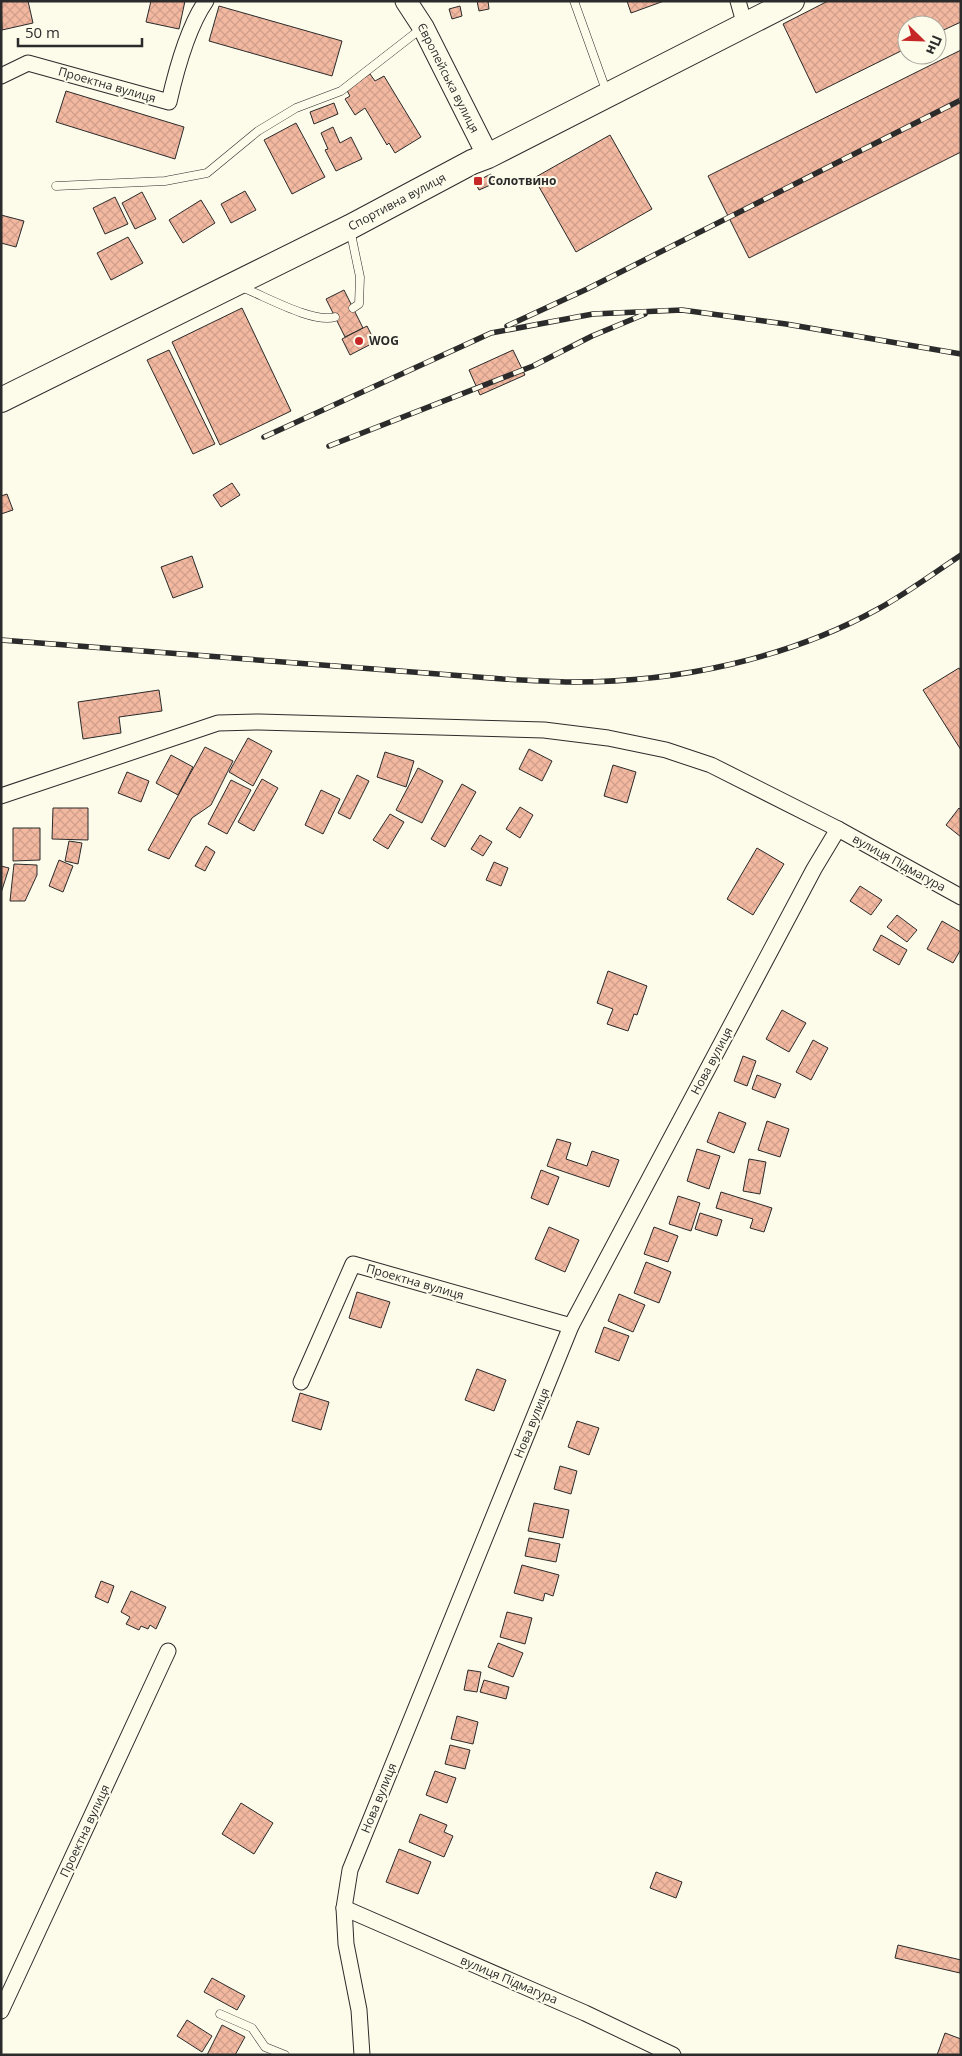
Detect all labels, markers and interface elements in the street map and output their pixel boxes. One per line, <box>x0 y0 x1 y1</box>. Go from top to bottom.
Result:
scale bar <box>18 15 141 47</box>
north arrow <box>897 15 947 65</box>
street label: Європейська вулиця <box>413 20 484 136</box>
text: 50 m <box>25 22 60 42</box>
text: Пн <box>922 32 947 58</box>
street label: Проектна вулиця <box>56 62 158 107</box>
street label: Спортивна вулиця <box>345 169 449 235</box>
place label: Солотвино <box>488 172 556 189</box>
marker: Солотвино <box>472 175 484 187</box>
place label: WOG <box>369 332 399 349</box>
marker: WOG <box>353 335 365 347</box>
street label: вулиця Підмагура <box>850 830 949 895</box>
street label: Нова вулиця <box>687 1024 737 1098</box>
street label: Проектна вулиця <box>364 1259 466 1304</box>
street label: Нова вулиця <box>510 1385 553 1460</box>
street label: Нова вулиця <box>357 1760 400 1835</box>
street label: Проектна вулиця <box>56 1782 114 1880</box>
street label: вулиця Підмагура <box>458 1951 560 2008</box>

